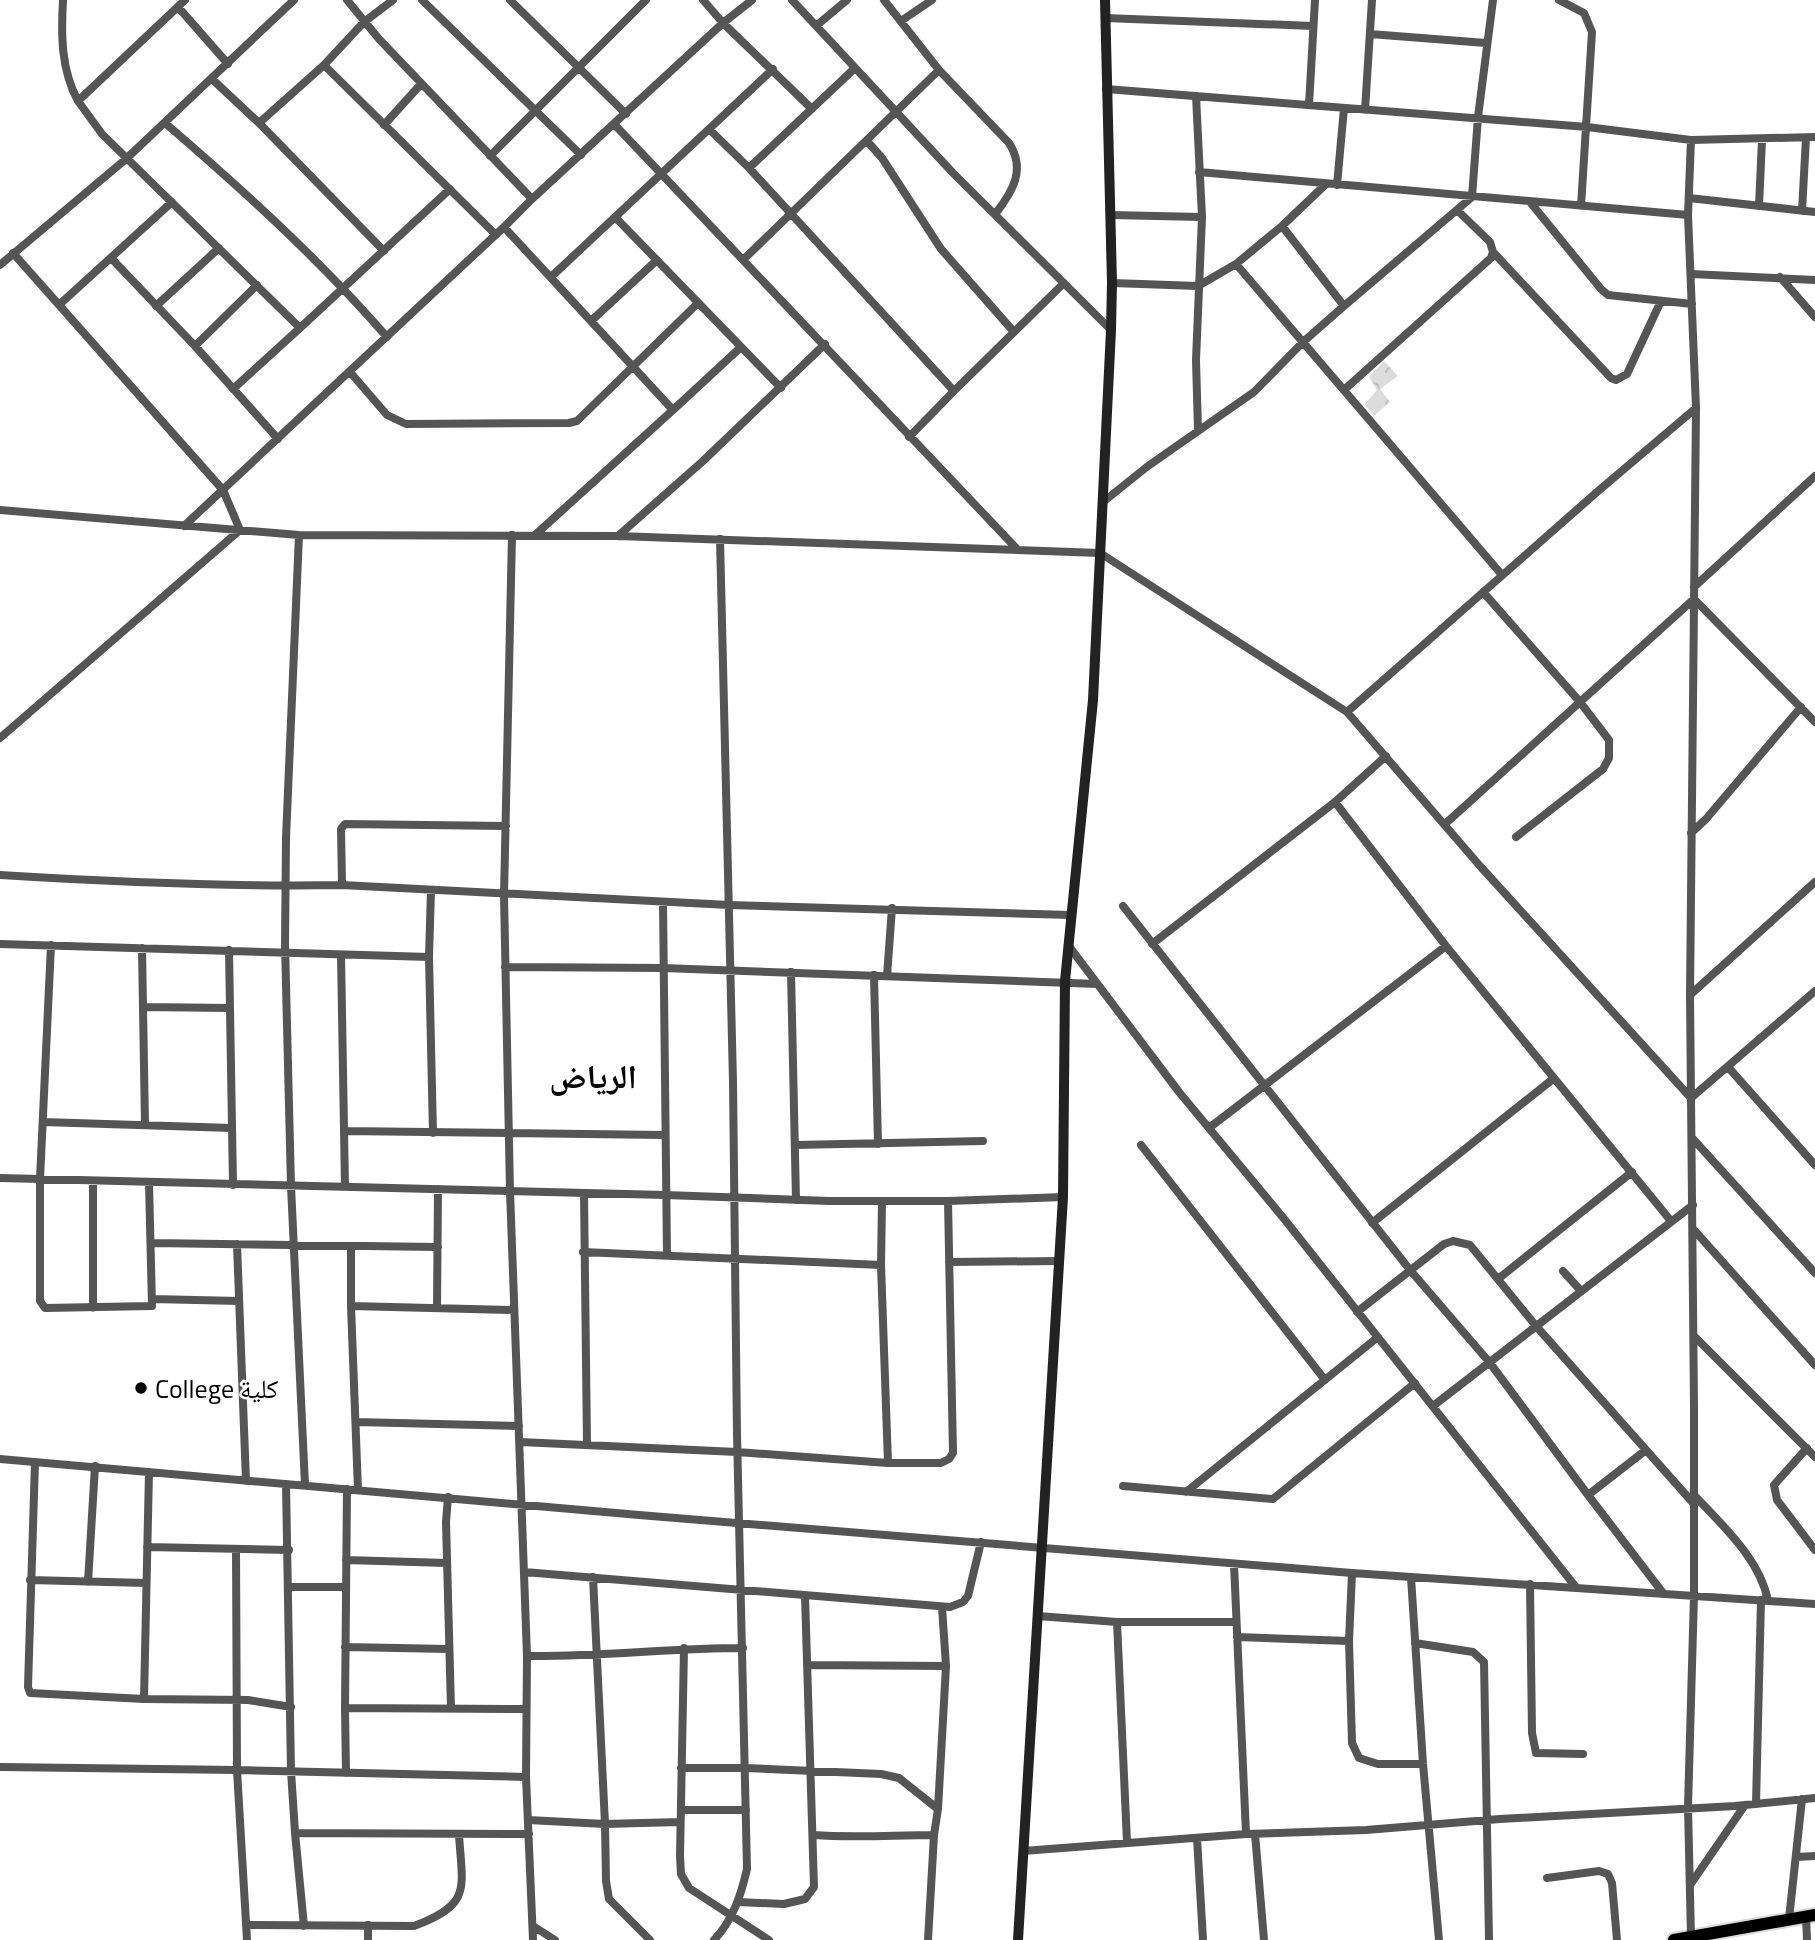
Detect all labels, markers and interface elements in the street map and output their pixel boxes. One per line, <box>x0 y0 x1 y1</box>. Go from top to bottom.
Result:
district label: الرياض <box>549 1051 637 1101</box>
place label: College كلية <box>155 1369 278 1408</box>
marker: College كلية <box>133 1380 149 1396</box>

